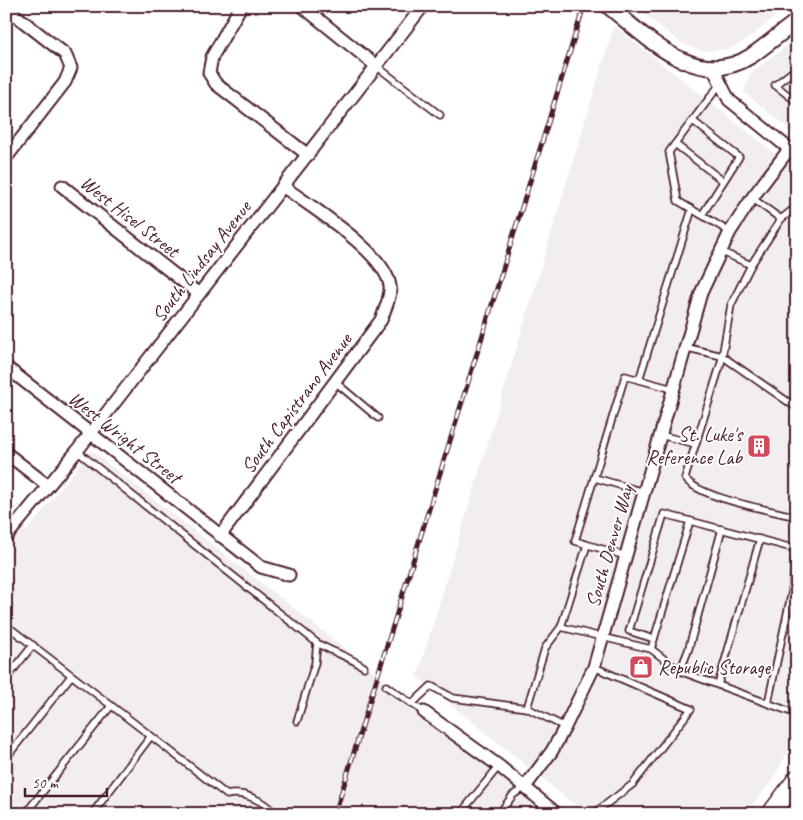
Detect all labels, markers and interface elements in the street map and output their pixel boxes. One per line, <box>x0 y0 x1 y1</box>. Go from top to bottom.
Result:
street label: West Hisel Street <box>75 170 186 264</box>
street label: South Lindsay Avenue <box>146 195 257 327</box>
street label: South Capistrano Avenue <box>235 327 358 478</box>
street label: West Wright Street <box>63 386 189 491</box>
place label: St. Luke's Reference Lab <box>646 422 744 470</box>
building icon: St. Luke's Reference Lab <box>746 433 772 459</box>
street label: South Denver Way <box>580 480 639 610</box>
shop icon: Republic Storage <box>628 654 654 680</box>
place label: Republic Storage <box>658 655 771 680</box>
scale bar <box>25 765 108 797</box>
text: 50 m <box>32 774 59 793</box>

